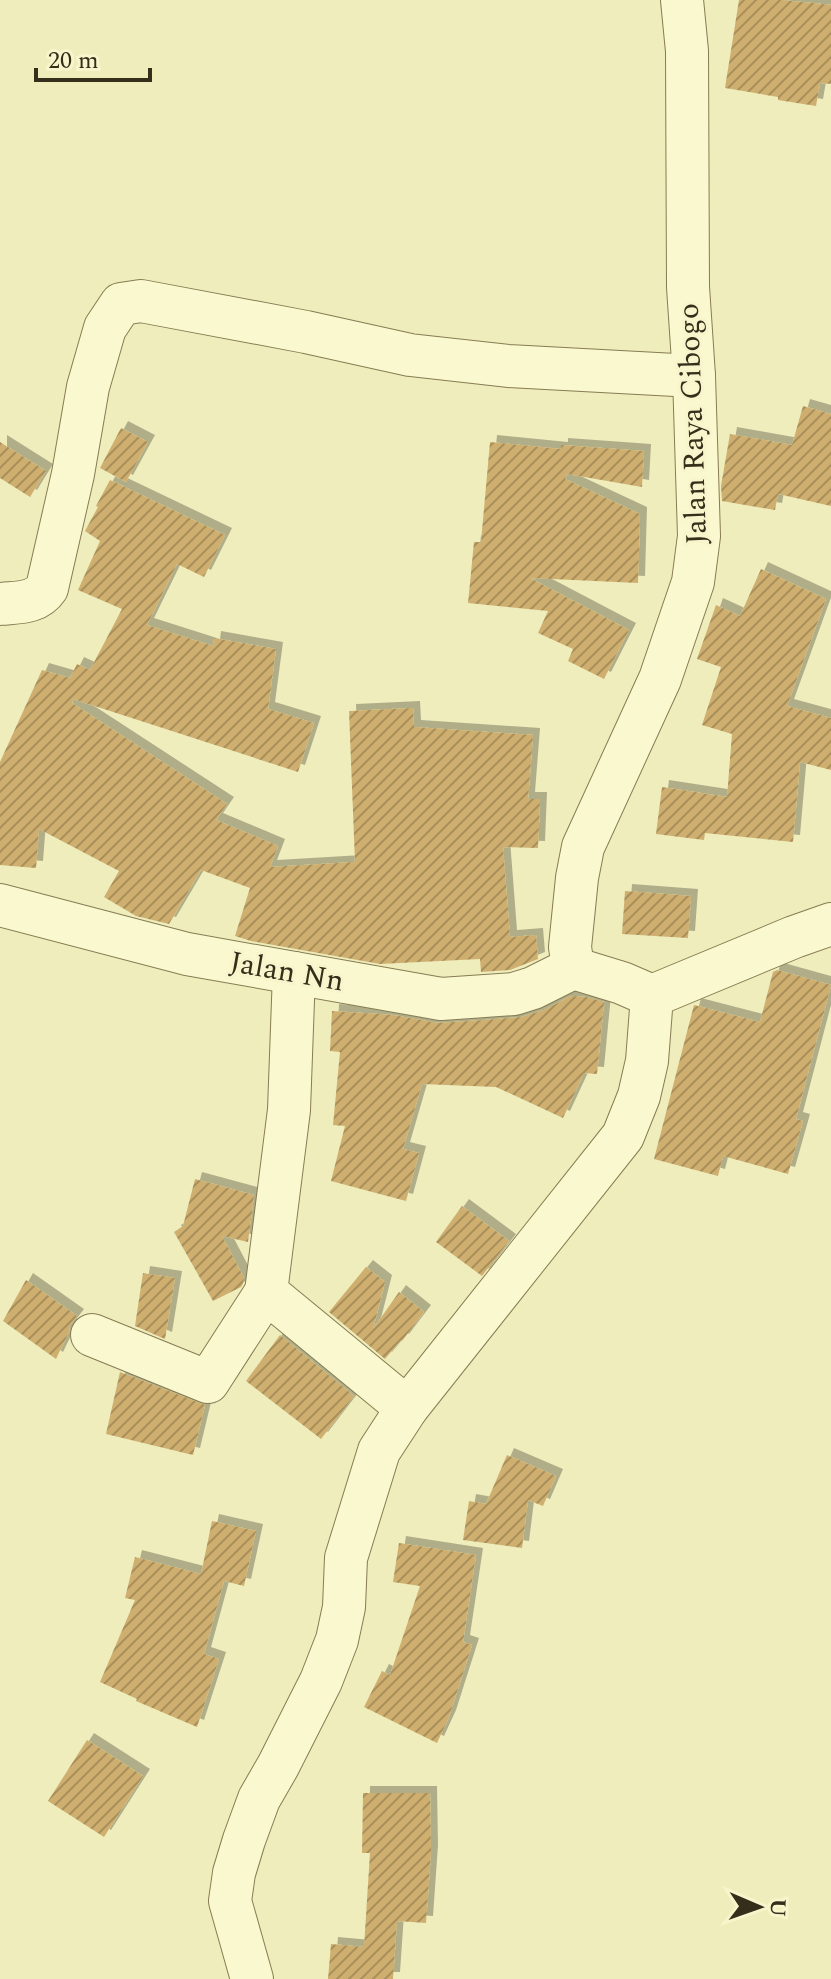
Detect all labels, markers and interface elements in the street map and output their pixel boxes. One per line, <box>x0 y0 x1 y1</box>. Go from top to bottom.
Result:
scale bar <box>36 32 150 82</box>
text: 20 m <box>48 43 99 79</box>
street label: Jalan Raya Cibogo <box>666 302 720 545</box>
street label: Jalan Nn <box>226 939 348 1005</box>
north arrow <box>719 1867 799 1947</box>
text: U <box>761 1898 794 1917</box>

